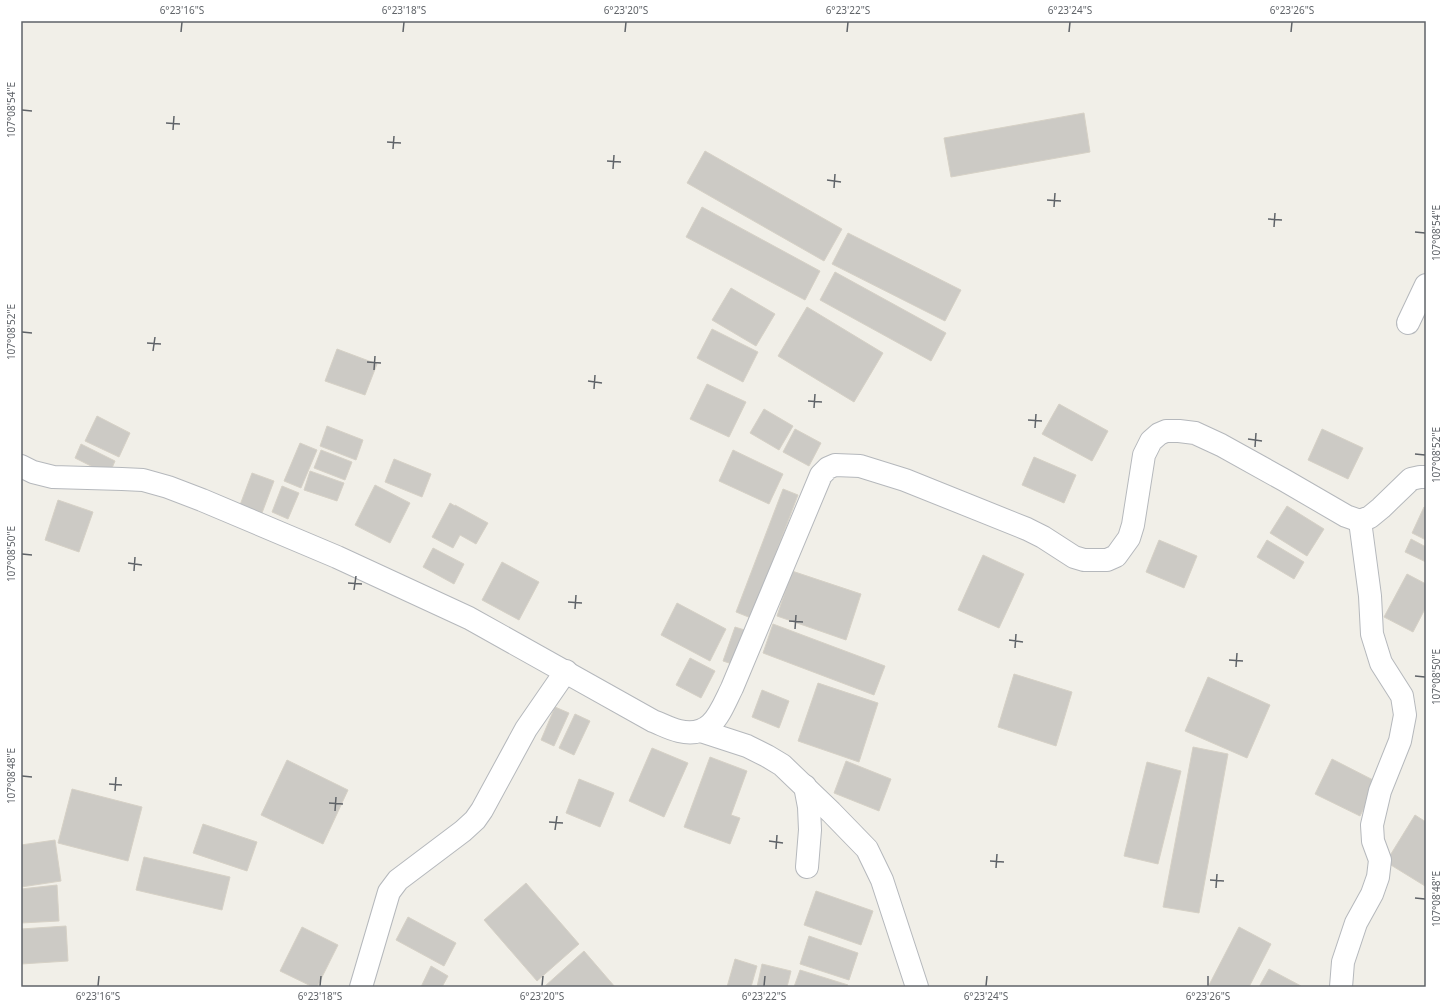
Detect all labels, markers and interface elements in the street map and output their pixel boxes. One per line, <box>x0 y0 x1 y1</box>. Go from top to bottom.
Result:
text: 6°23'16"S <box>160 3 205 17</box>
text: 6°23'18"S <box>382 3 427 17</box>
text: 6°23'20"S <box>604 3 649 17</box>
text: 6°23'22"S <box>826 3 871 17</box>
text: 6°23'24"S <box>1048 3 1093 17</box>
text: 6°23'26"S <box>1270 3 1315 17</box>
text: 107°08'54"E <box>4 82 18 138</box>
text: 107°08'54"E <box>1429 205 1443 261</box>
text: 107°08'52"E <box>4 304 18 360</box>
text: 107°08'52"E <box>1429 427 1443 483</box>
text: 107°08'50"E <box>4 526 18 582</box>
text: 107°08'50"E <box>1429 649 1443 705</box>
text: 107°08'48"E <box>4 748 18 804</box>
text: 107°08'48"E <box>1429 871 1443 927</box>
text: 6°23'16"S <box>76 989 121 1003</box>
text: 6°23'18"S <box>298 989 343 1003</box>
text: 6°23'20"S <box>520 989 565 1003</box>
text: 6°23'22"S <box>742 989 787 1003</box>
text: 6°23'24"S <box>964 989 1009 1003</box>
text: 6°23'26"S <box>1186 989 1231 1003</box>

